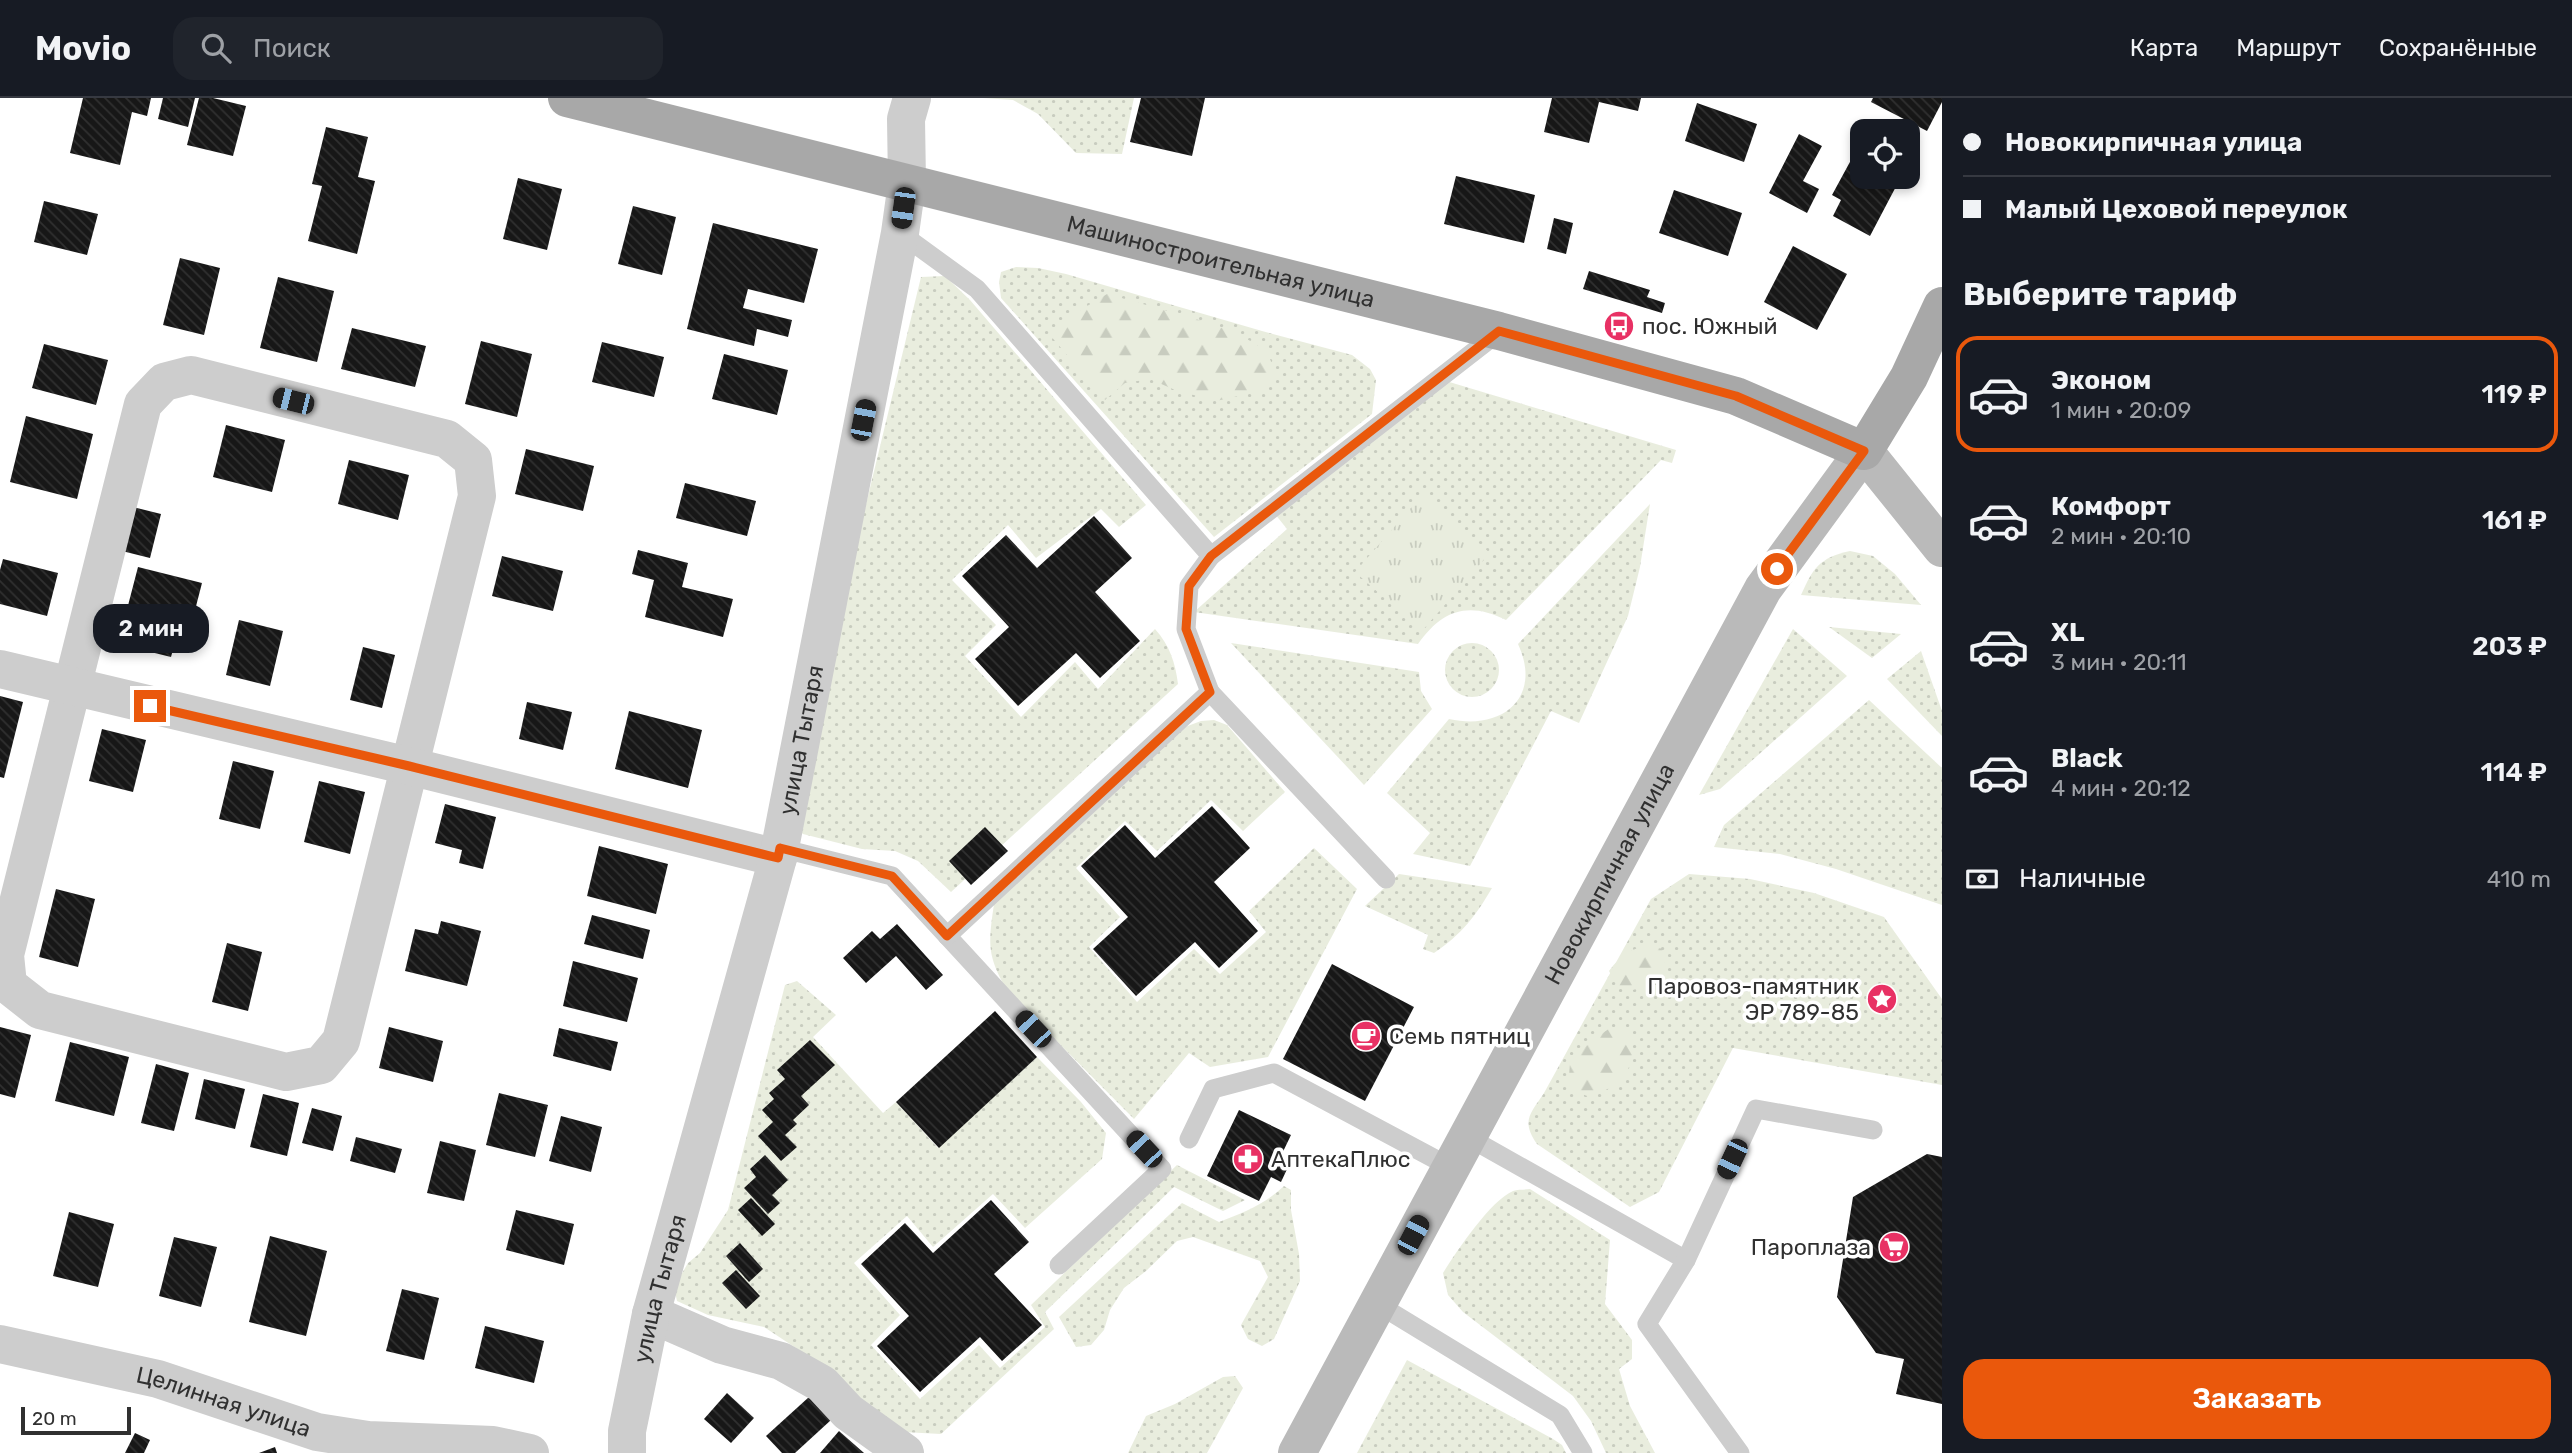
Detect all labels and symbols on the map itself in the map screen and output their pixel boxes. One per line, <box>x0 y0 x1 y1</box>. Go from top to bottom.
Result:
car <box>890 186 917 230</box>
street label: Машиностроительная улица <box>1064 210 1378 313</box>
bus stop icon: пос. Южный <box>1602 309 1636 343</box>
place label: пос. Южный <box>1642 312 1778 340</box>
car <box>271 386 316 416</box>
car <box>849 397 878 443</box>
route start <box>1761 553 1793 585</box>
callout: 2 мин <box>92 604 208 654</box>
street label: улица Тытаря <box>773 663 829 817</box>
route end <box>134 690 166 722</box>
street label: Новокирпичная улица <box>1538 758 1680 989</box>
place label: Паровоз-памятник ЭР 789-85 <box>1647 972 1859 1026</box>
place icon: Паровоз-памятник ЭР 789-85 <box>1865 982 1899 1016</box>
car <box>1011 1006 1056 1052</box>
cafe icon: Семь пятниц <box>1349 1019 1383 1053</box>
place label: Семь пятниц <box>1389 1022 1530 1050</box>
car <box>1122 1126 1167 1172</box>
car <box>1714 1136 1751 1182</box>
pharmacy icon: АптекаПлюс <box>1231 1142 1265 1176</box>
place label: АптекаПлюс <box>1271 1145 1410 1173</box>
street label: улица Тытаря <box>627 1211 692 1365</box>
car <box>1394 1212 1433 1258</box>
supermarket icon: Пароплаза <box>1877 1230 1911 1264</box>
place label: Пароплаза <box>1751 1233 1871 1261</box>
street label: Целинная улица <box>134 1361 314 1443</box>
scale bar <box>21 1404 131 1436</box>

